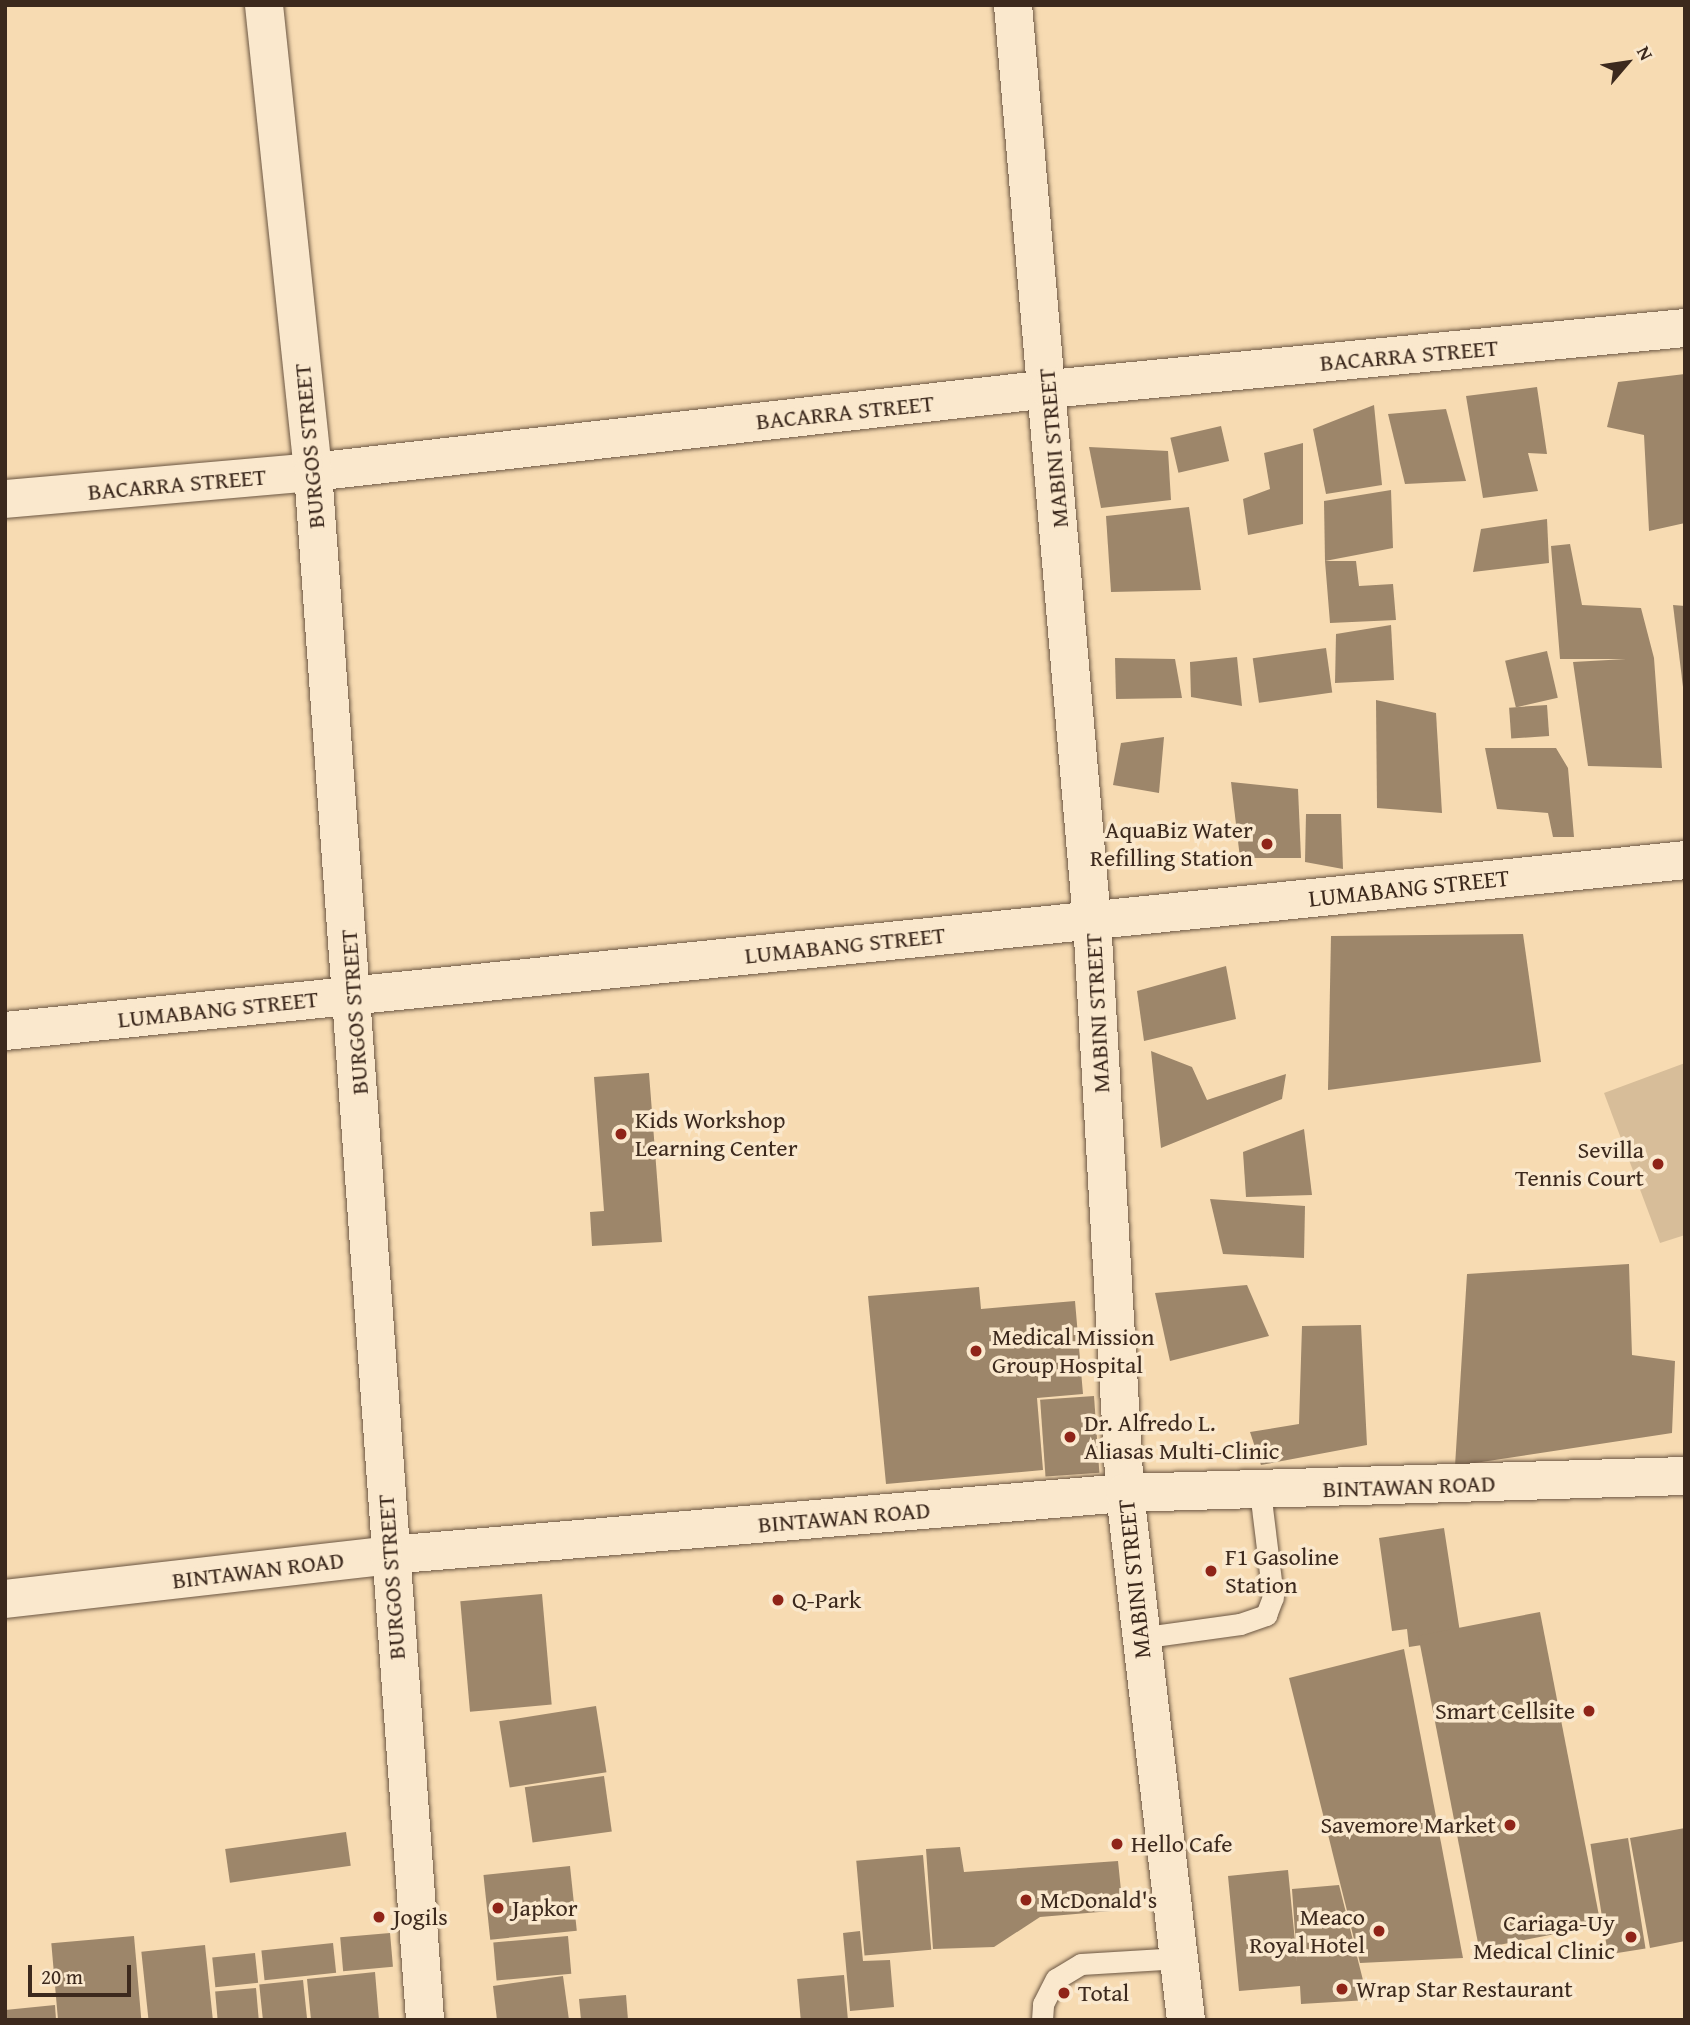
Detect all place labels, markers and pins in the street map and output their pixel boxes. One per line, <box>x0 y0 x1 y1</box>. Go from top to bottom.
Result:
place label: AquaBiz Water Refilling Station <box>1090 816 1253 872</box>
marker: AquaBiz Water Refilling Station <box>1259 836 1275 852</box>
place label: Kids Workshop Learning Center <box>635 1106 798 1162</box>
marker: Kids Workshop Learning Center <box>613 1126 629 1142</box>
place label: Sevilla Tennis Court <box>1515 1136 1644 1192</box>
marker: Sevilla Tennis Court <box>1650 1156 1666 1172</box>
place label: Medical Mission Group Hospital <box>992 1323 1154 1379</box>
marker: Medical Mission Group Hospital <box>966 1341 986 1361</box>
place label: Dr. Alfredo L. Aliasas Multi-Clinic <box>1084 1409 1279 1465</box>
marker: Dr. Alfredo L. Aliasas Multi-Clinic <box>1062 1429 1078 1445</box>
place label: F1 Gasoline Station <box>1225 1543 1339 1599</box>
marker: F1 Gasoline Station <box>1203 1563 1219 1579</box>
place label: Q-Park <box>792 1586 861 1614</box>
marker: Q-Park <box>770 1592 786 1608</box>
place label: Smart Cellsite <box>1435 1697 1575 1725</box>
marker: Smart Cellsite <box>1581 1703 1597 1719</box>
place label: Savemore Market <box>1320 1811 1496 1839</box>
marker: Savemore Market <box>1502 1817 1518 1833</box>
place label: Hello Cafe <box>1131 1830 1233 1858</box>
marker: Hello Cafe <box>1109 1836 1125 1852</box>
place label: McDonald's <box>1040 1886 1157 1914</box>
marker: McDonald's <box>1018 1892 1034 1908</box>
place label: Japkor <box>512 1894 578 1922</box>
marker: Japkor <box>490 1900 506 1916</box>
place label: Jogils <box>393 1903 448 1931</box>
place label: Meaco Royal Hotel <box>1249 1903 1365 1959</box>
marker: Jogils <box>371 1909 387 1925</box>
place label: Cariaga-Uy Medical Clinic <box>1473 1909 1615 1965</box>
marker: Meaco Royal Hotel <box>1371 1923 1387 1939</box>
marker: Cariaga-Uy Medical Clinic <box>1621 1927 1641 1947</box>
place label: Wrap Star Restaurant <box>1356 1975 1573 2003</box>
place label: Total <box>1078 1979 1129 2007</box>
marker: Wrap Star Restaurant <box>1334 1981 1350 1997</box>
marker: Total <box>1056 1985 1072 2001</box>

